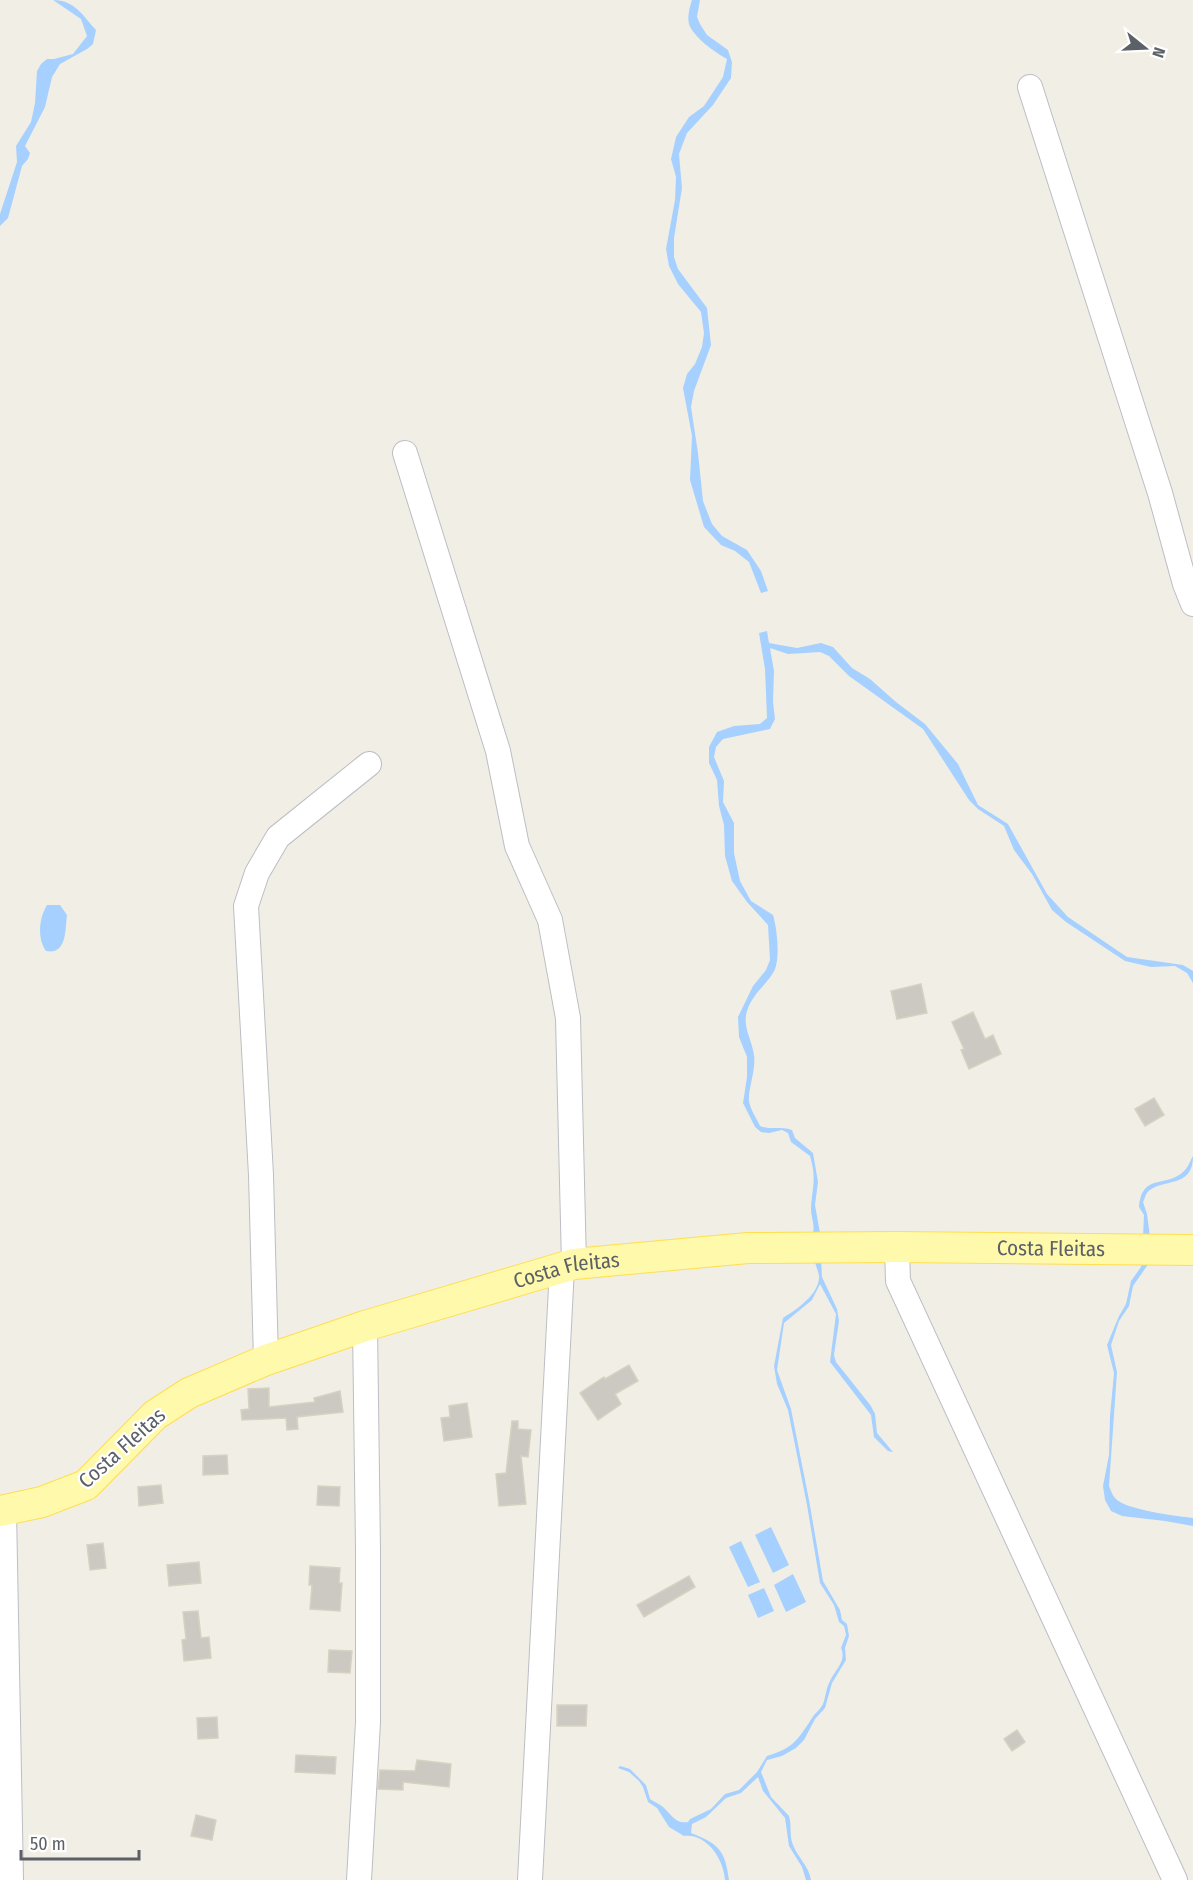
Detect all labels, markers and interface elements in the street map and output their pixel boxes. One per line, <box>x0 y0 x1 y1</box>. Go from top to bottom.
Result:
north arrow <box>1115 18 1175 78</box>
text: N <box>1148 45 1169 60</box>
street label: Costa Fleitas <box>997 1235 1105 1262</box>
street label: Costa Fleitas <box>510 1247 621 1294</box>
street label: Costa Fleitas <box>73 1402 171 1494</box>
scale bar <box>21 1823 140 1861</box>
text: 50 m <box>30 1833 66 1855</box>

